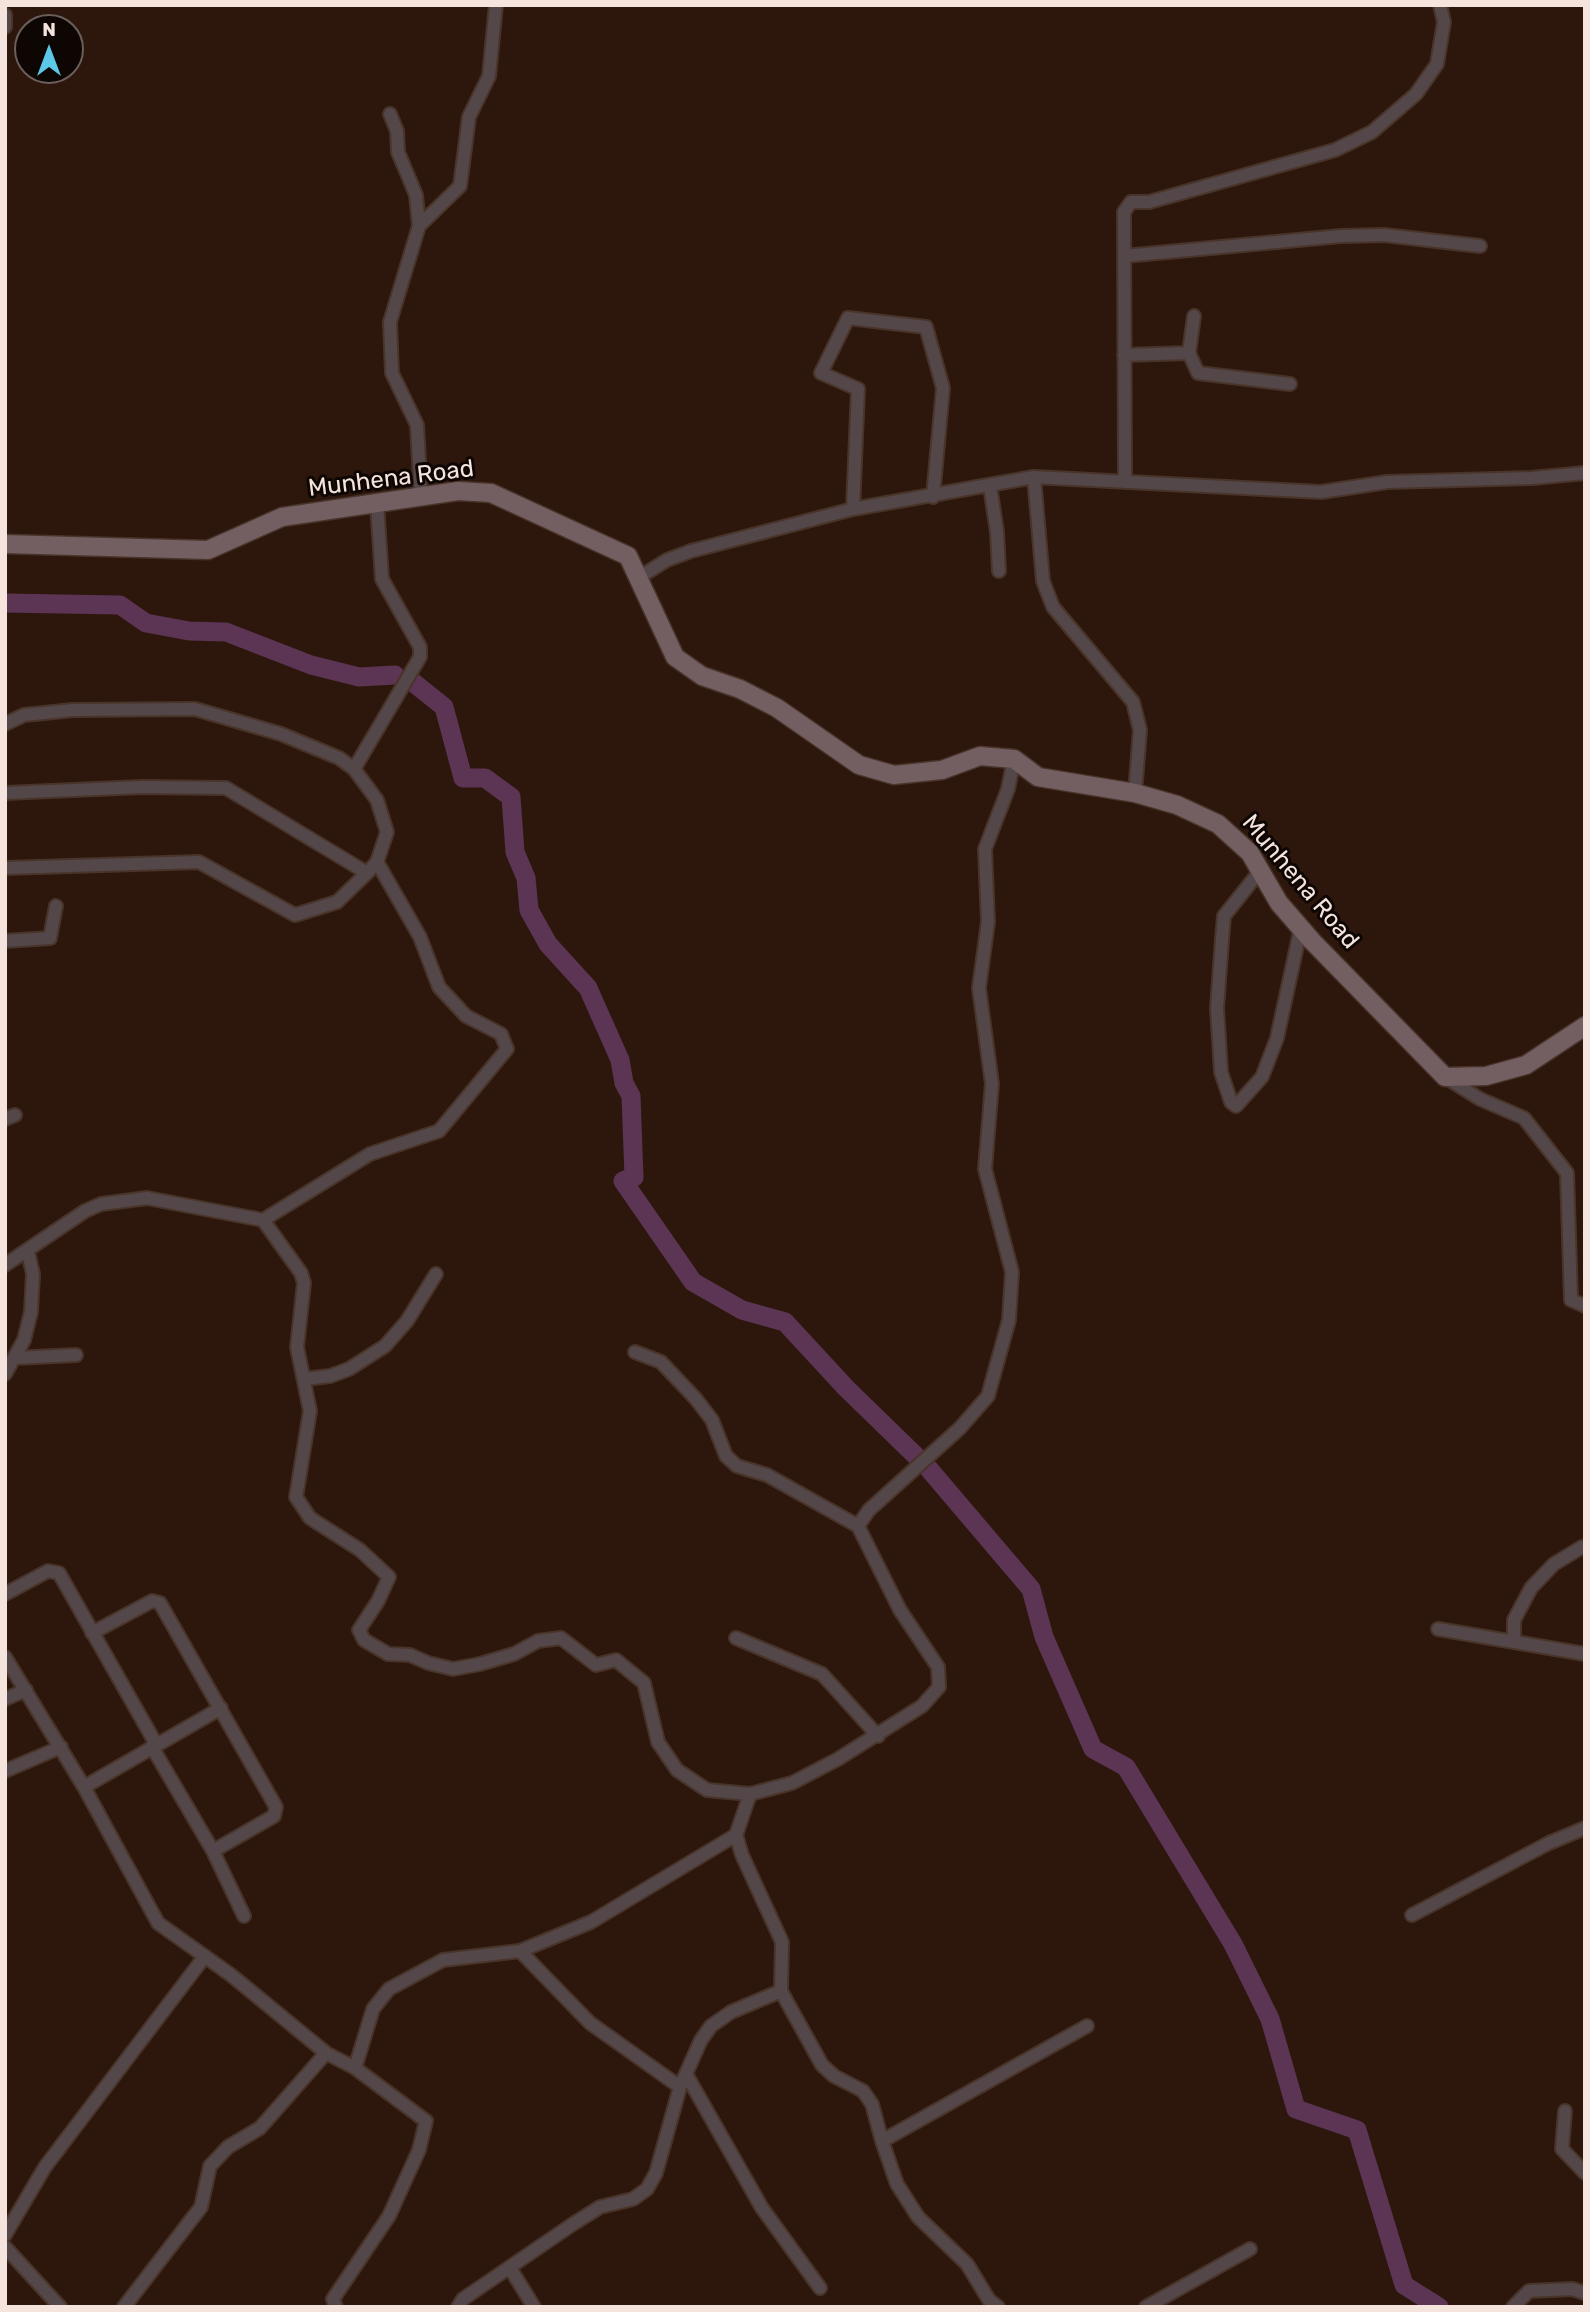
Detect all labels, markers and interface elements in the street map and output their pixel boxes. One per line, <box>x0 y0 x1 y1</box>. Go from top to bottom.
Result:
north arrow <box>14 14 84 84</box>
text: N <box>42 18 56 41</box>
street label: Munhena Road <box>307 455 475 503</box>
street label: Munhena Road <box>1235 809 1365 955</box>

